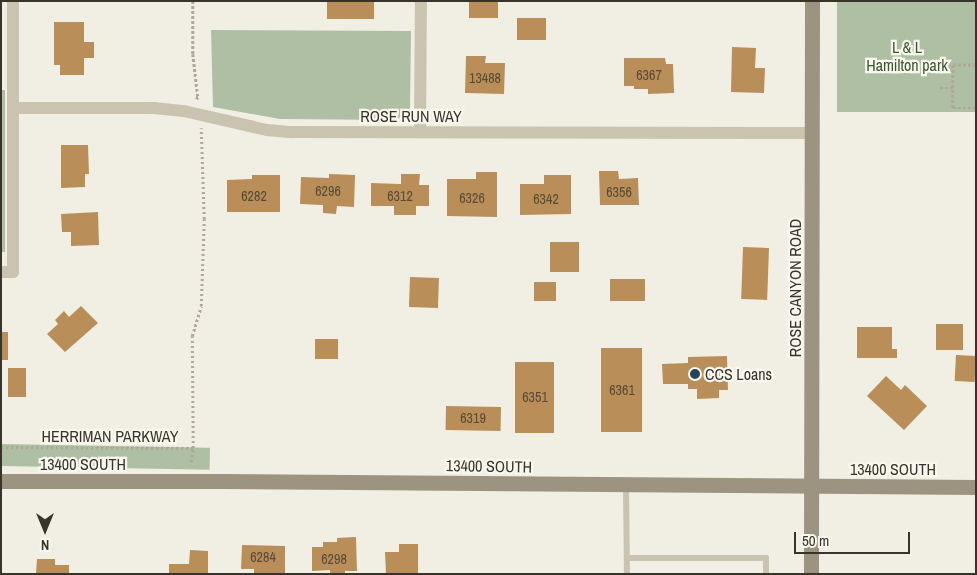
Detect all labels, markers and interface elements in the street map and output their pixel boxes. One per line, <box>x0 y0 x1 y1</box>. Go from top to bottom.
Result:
park label: L & L Hamilton park <box>866 37 948 75</box>
house number: 6367 <box>636 67 662 83</box>
house number: 13488 <box>469 70 501 86</box>
street label: ROSE RUN WAY <box>360 106 462 126</box>
house number: 6296 <box>315 183 341 199</box>
house number: 6356 <box>606 184 632 200</box>
house number: 6282 <box>241 188 267 204</box>
house number: 6312 <box>387 188 413 204</box>
house number: 6326 <box>459 190 485 206</box>
house number: 6342 <box>533 191 559 207</box>
street label: ROSE CANYON ROAD <box>785 219 805 357</box>
place label: CCS Loans <box>705 364 772 384</box>
marker: CCS Loans <box>689 368 701 380</box>
house number: 6361 <box>609 382 635 398</box>
house number: 6351 <box>522 389 548 405</box>
house number: 6319 <box>460 410 486 426</box>
street label: HERRIMAN PARKWAY <box>42 426 178 446</box>
street label: 13400 SOUTH <box>40 454 126 474</box>
street label: 13400 SOUTH <box>446 456 532 476</box>
street label: 13400 SOUTH <box>850 459 936 479</box>
north arrow <box>20 505 70 555</box>
scale bar <box>797 522 913 554</box>
text: 50 m <box>802 530 829 551</box>
text: N <box>41 536 49 554</box>
house number: 6284 <box>250 549 276 565</box>
house number: 6298 <box>321 551 347 567</box>

